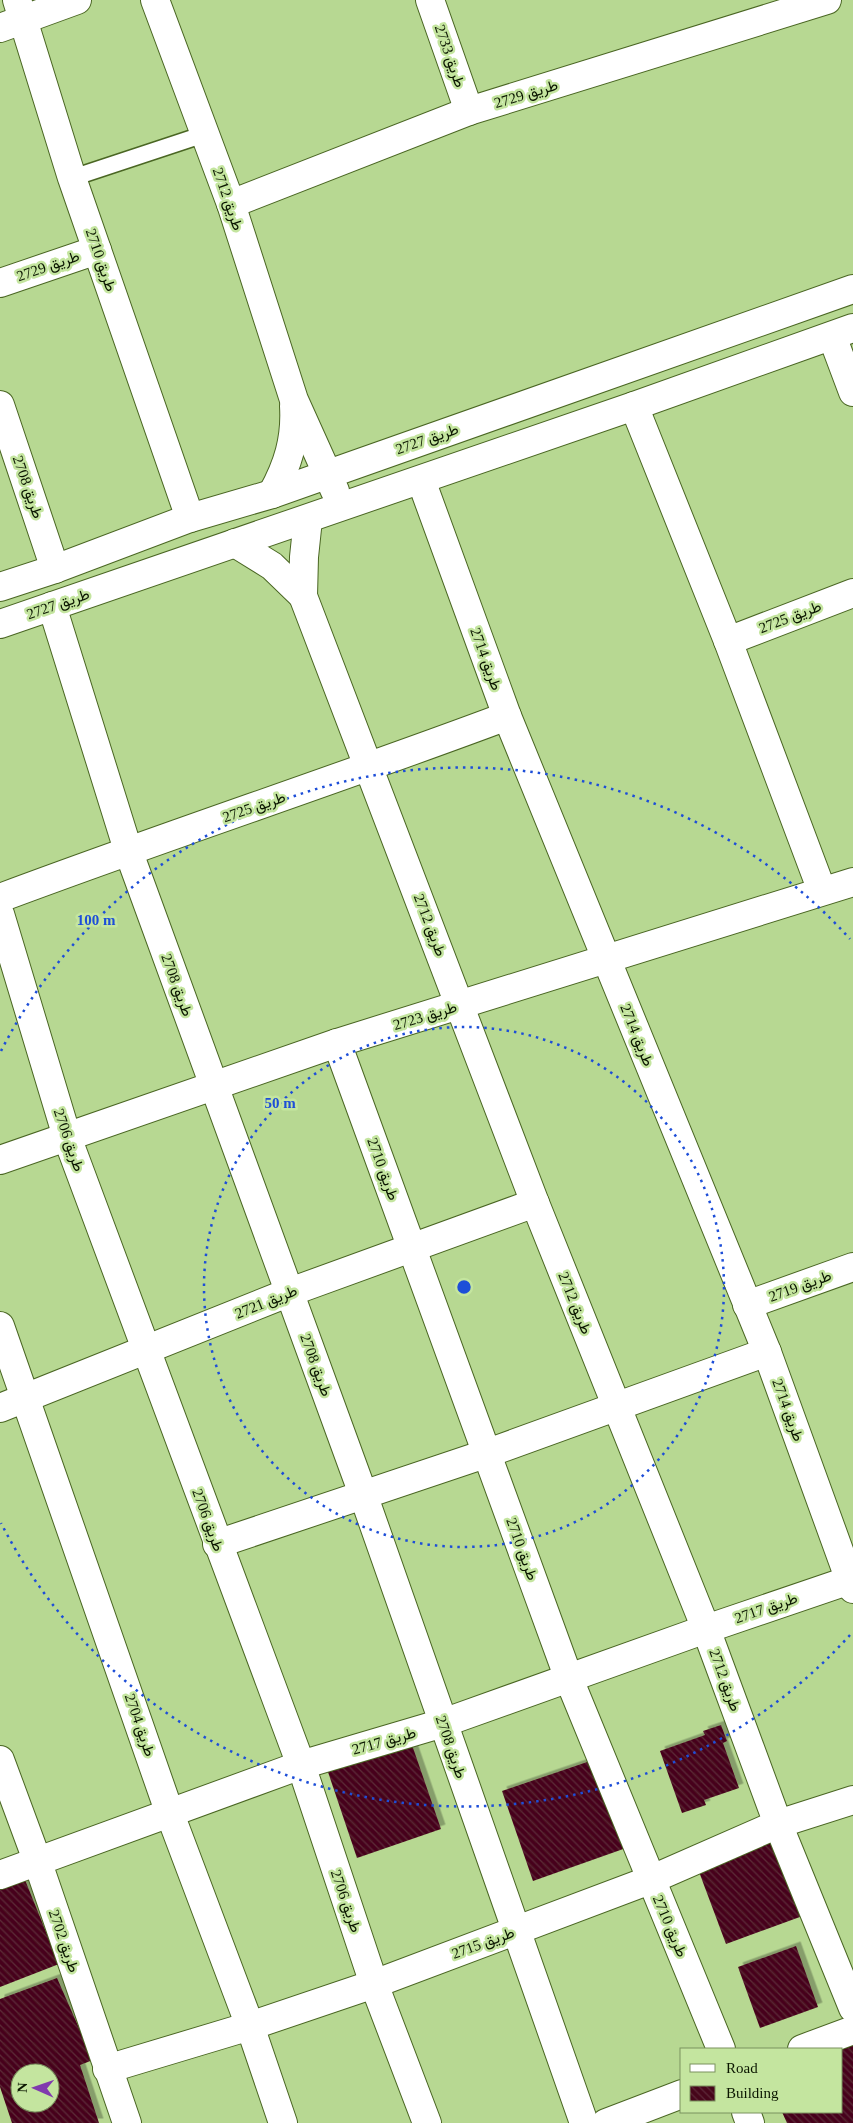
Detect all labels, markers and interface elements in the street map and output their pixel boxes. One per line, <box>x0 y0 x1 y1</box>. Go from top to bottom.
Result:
street label: طريق 2733 <box>430 22 468 90</box>
street label: طريق 2729 <box>492 77 560 113</box>
street label: طريق 2712 <box>208 165 246 233</box>
street label: طريق 2710 <box>81 226 119 294</box>
street label: طريق 2729 <box>14 248 82 286</box>
street label: طريق 2727 <box>393 421 461 459</box>
street label: طريق 2708 <box>8 453 46 521</box>
street label: طريق 2727 <box>24 586 92 624</box>
street label: طريق 2725 <box>757 598 824 638</box>
street label: طريق 2714 <box>465 625 505 693</box>
street label: طريق 2725 <box>220 789 288 827</box>
street label: طريق 2712 <box>409 892 449 959</box>
text: 100 m <box>77 912 116 928</box>
street label: طريق 2708 <box>156 951 196 1019</box>
street label: طريق 2723 <box>391 999 459 1035</box>
street label: طريق 2714 <box>615 1002 657 1069</box>
text: 50 m <box>264 1095 296 1111</box>
street label: طريق 2706 <box>49 1106 87 1174</box>
street label: طريق 2710 <box>362 1135 402 1203</box>
street label: طريق 2719 <box>766 1267 834 1307</box>
street label: طريق 2712 <box>553 1270 595 1337</box>
centre of rings <box>455 1278 473 1296</box>
street label: طريق 2721 <box>233 1282 300 1324</box>
street label: طريق 2708 <box>295 1331 335 1399</box>
street label: طريق 2714 <box>767 1376 807 1444</box>
street label: طريق 2706 <box>187 1486 227 1554</box>
street label: طريق 2710 <box>501 1515 541 1583</box>
street label: طريق 2717 <box>732 1590 800 1628</box>
street label: طريق 2712 <box>704 1646 744 1714</box>
street label: طريق 2704 <box>120 1691 158 1759</box>
street label: طريق 2708 <box>431 1713 469 1781</box>
street label: طريق 2717 <box>350 1724 418 1760</box>
street label: طريق 2706 <box>326 1867 364 1935</box>
street label: طريق 2710 <box>648 1893 690 1960</box>
street label: طريق 2702 <box>44 1907 82 1975</box>
street label: طريق 2715 <box>449 1924 517 1964</box>
legend <box>680 2048 843 2113</box>
text: Road <box>726 2060 758 2076</box>
north arrow <box>10 2063 60 2113</box>
text: N <box>15 2082 30 2093</box>
text: Building <box>726 2085 779 2101</box>

